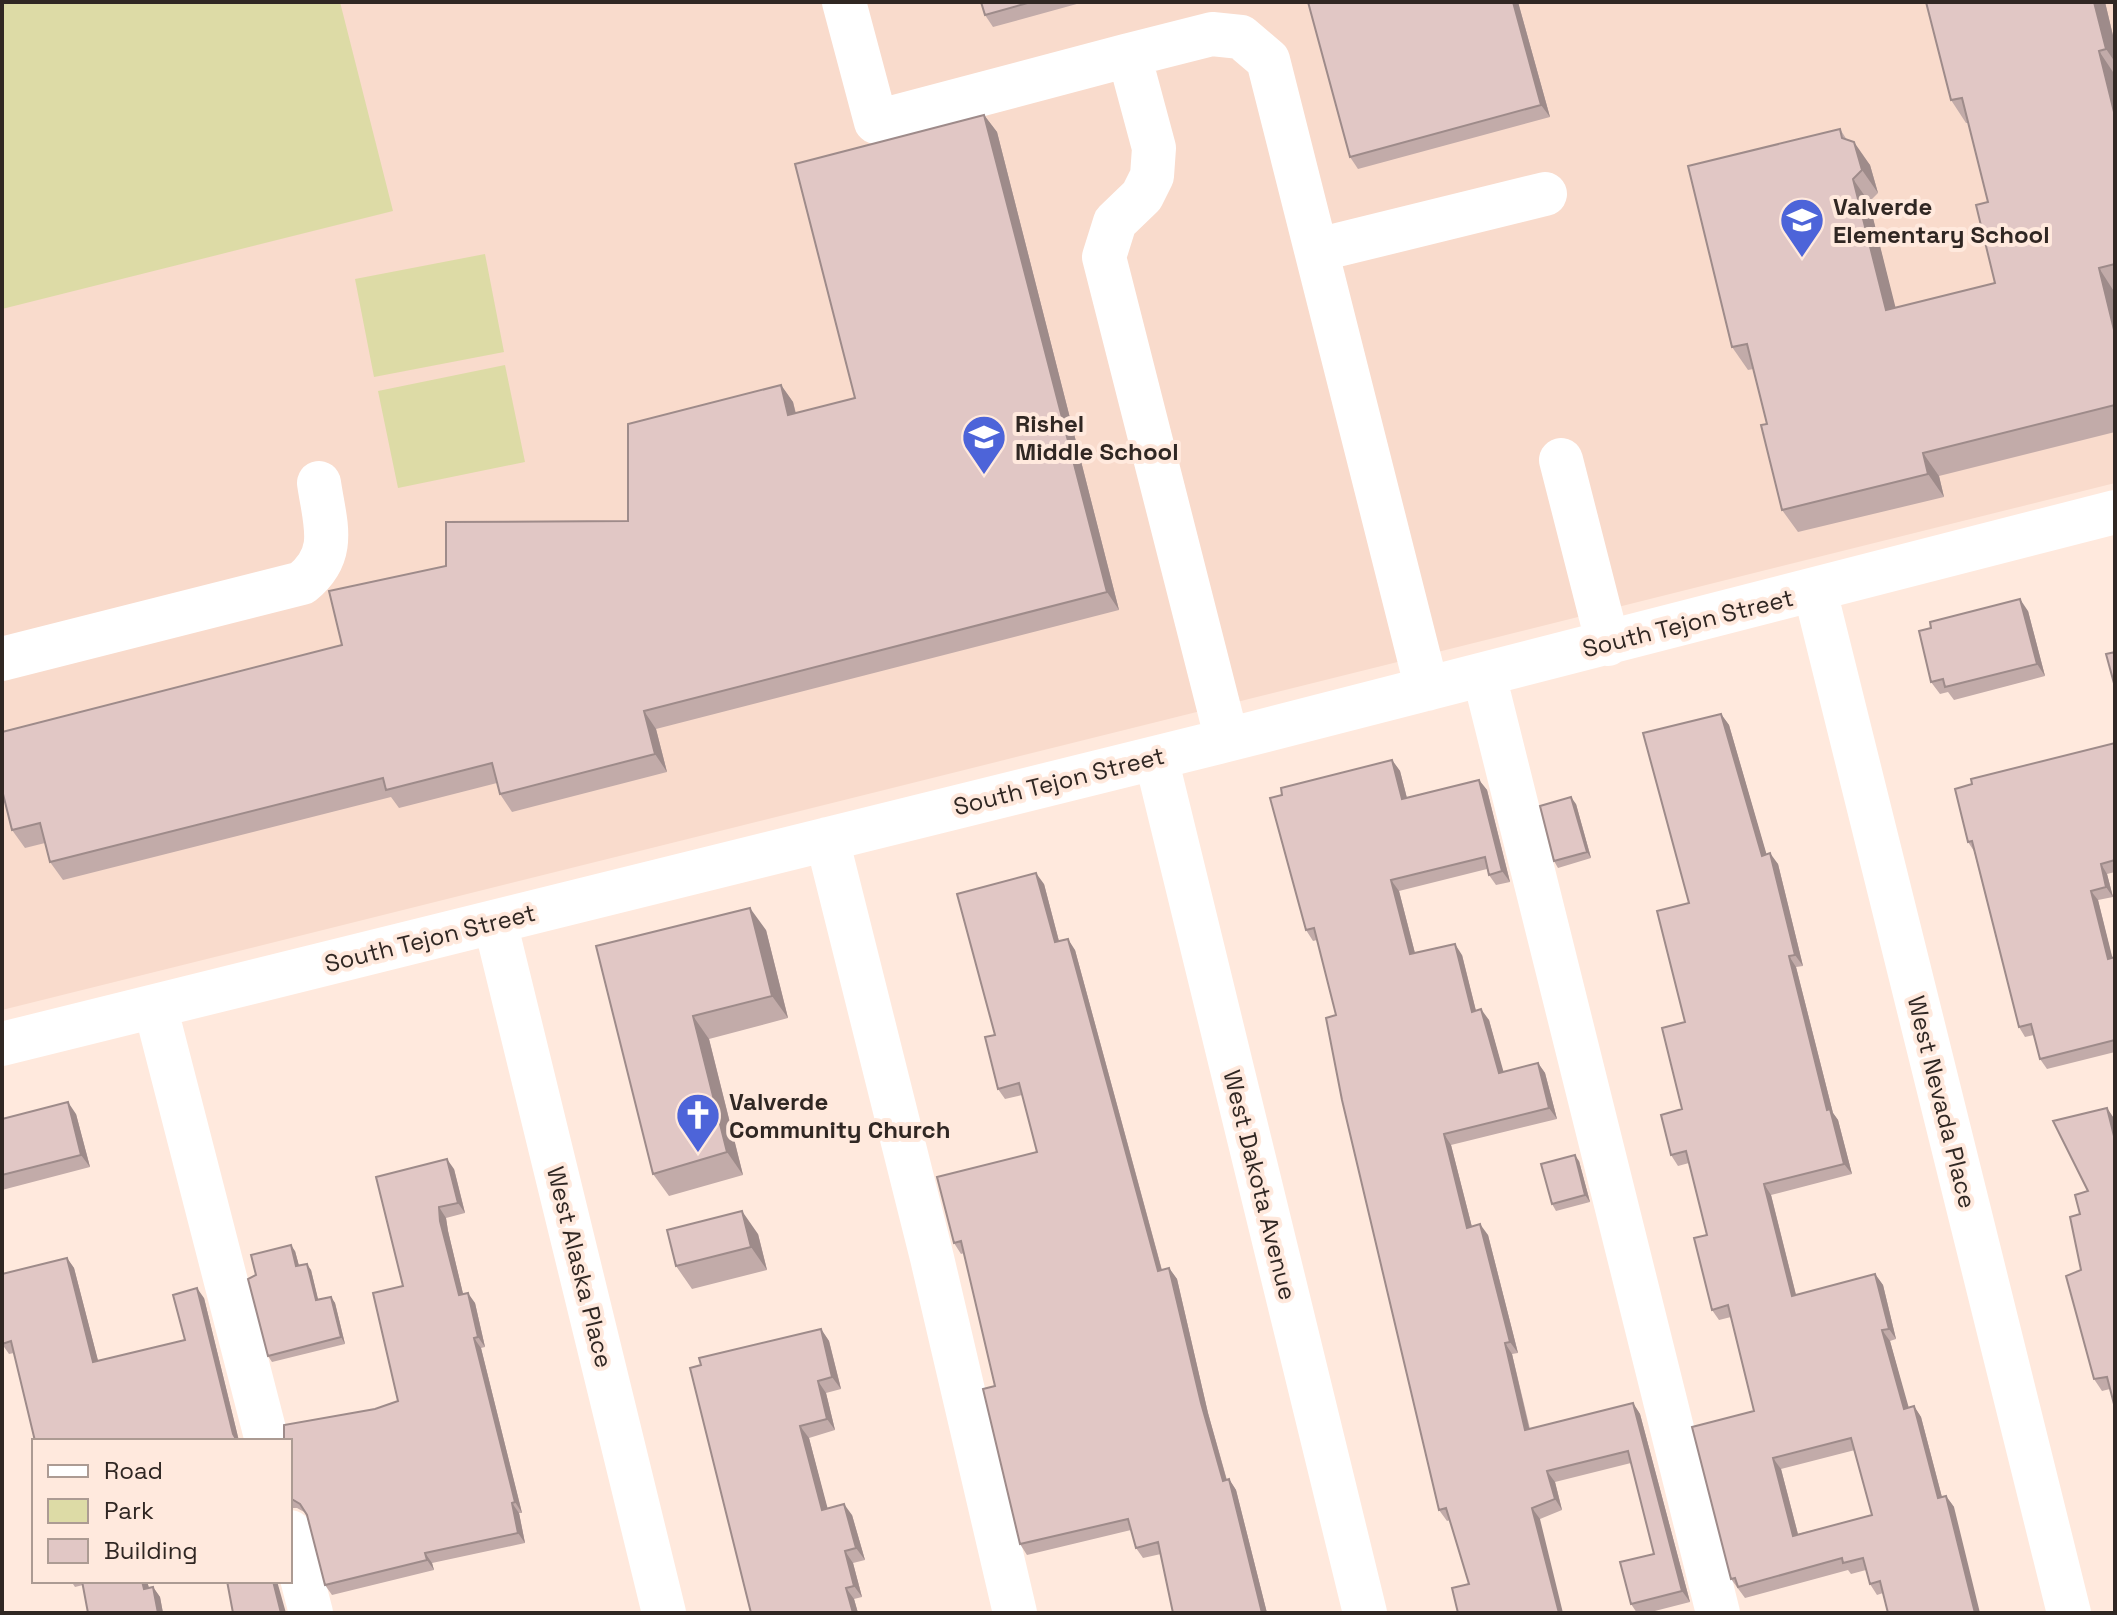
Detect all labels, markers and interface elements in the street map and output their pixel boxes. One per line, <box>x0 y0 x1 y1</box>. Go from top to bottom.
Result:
place label: Valverde Elementary School <box>1833 191 2050 250</box>
school or university icon: Valverde Elementary School <box>1778 196 1826 259</box>
place label: Rishel Middle School <box>1015 408 1179 467</box>
school or university icon: Rishel Middle School <box>960 413 1008 476</box>
street label: South Tejon Street <box>1579 582 1797 664</box>
street label: South Tejon Street <box>950 740 1168 822</box>
street label: South Tejon Street <box>321 897 539 979</box>
street label: West Nevada Place <box>1901 993 1983 1211</box>
street label: West Dakota Avenue <box>1216 1067 1304 1303</box>
place label: Valverde Community Church <box>729 1086 950 1145</box>
church icon: Valverde Community Church <box>674 1091 722 1154</box>
street label: West Alaska Place <box>540 1163 620 1371</box>
legend <box>32 1439 292 1583</box>
text: Road <box>104 1455 163 1486</box>
text: Park <box>104 1495 154 1526</box>
text: Building <box>104 1535 198 1566</box>

